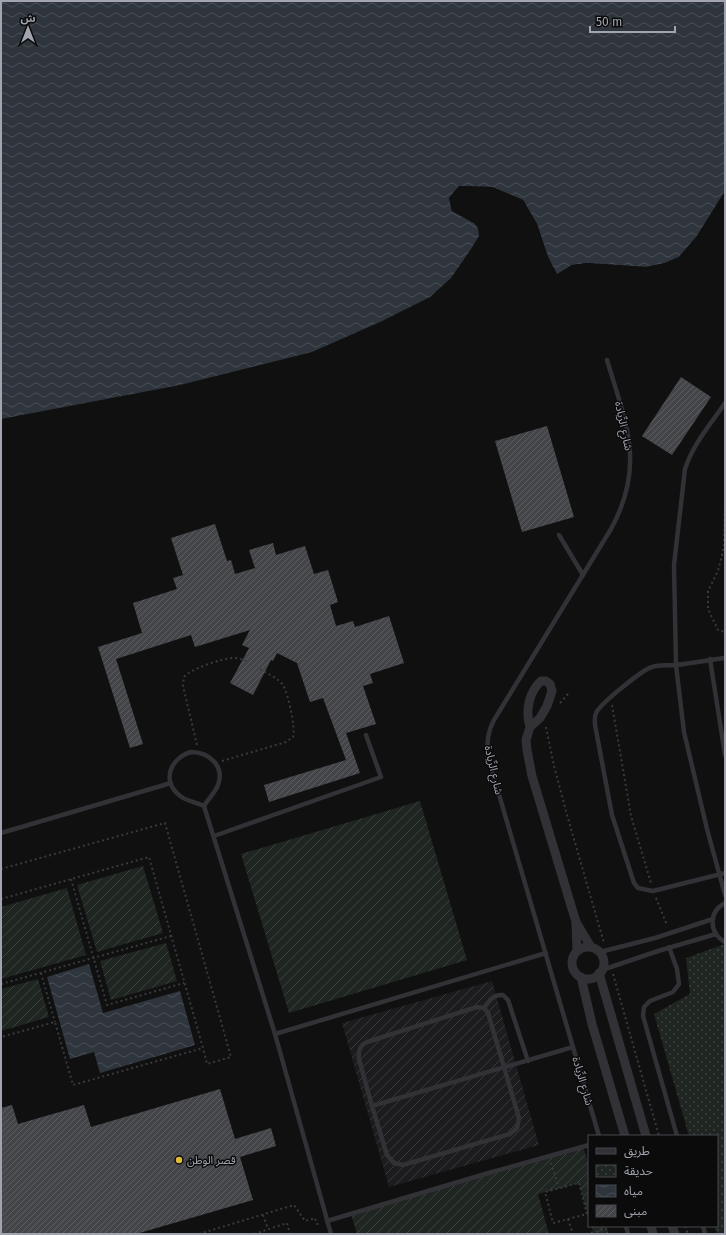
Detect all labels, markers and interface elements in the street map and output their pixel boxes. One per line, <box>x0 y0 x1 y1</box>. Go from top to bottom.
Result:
north arrow <box>8 8 48 48</box>
scale bar <box>590 8 675 34</box>
text: ش <box>20 12 36 25</box>
text: 50 m <box>596 15 622 29</box>
street label: شارع الرِّيادة <box>611 400 635 453</box>
street label: شارع الرِّيادة <box>481 744 506 797</box>
street label: شارع الرِّيادة <box>568 1055 596 1108</box>
legend <box>588 1135 718 1227</box>
text: طريق <box>624 1144 650 1159</box>
place label: قصر الوطن <box>187 1154 236 1167</box>
marker: قصر الوطن <box>174 1155 184 1165</box>
text: حديقة <box>624 1164 653 1178</box>
text: مياه <box>624 1184 643 1198</box>
text: مبنى <box>624 1204 647 1218</box>

